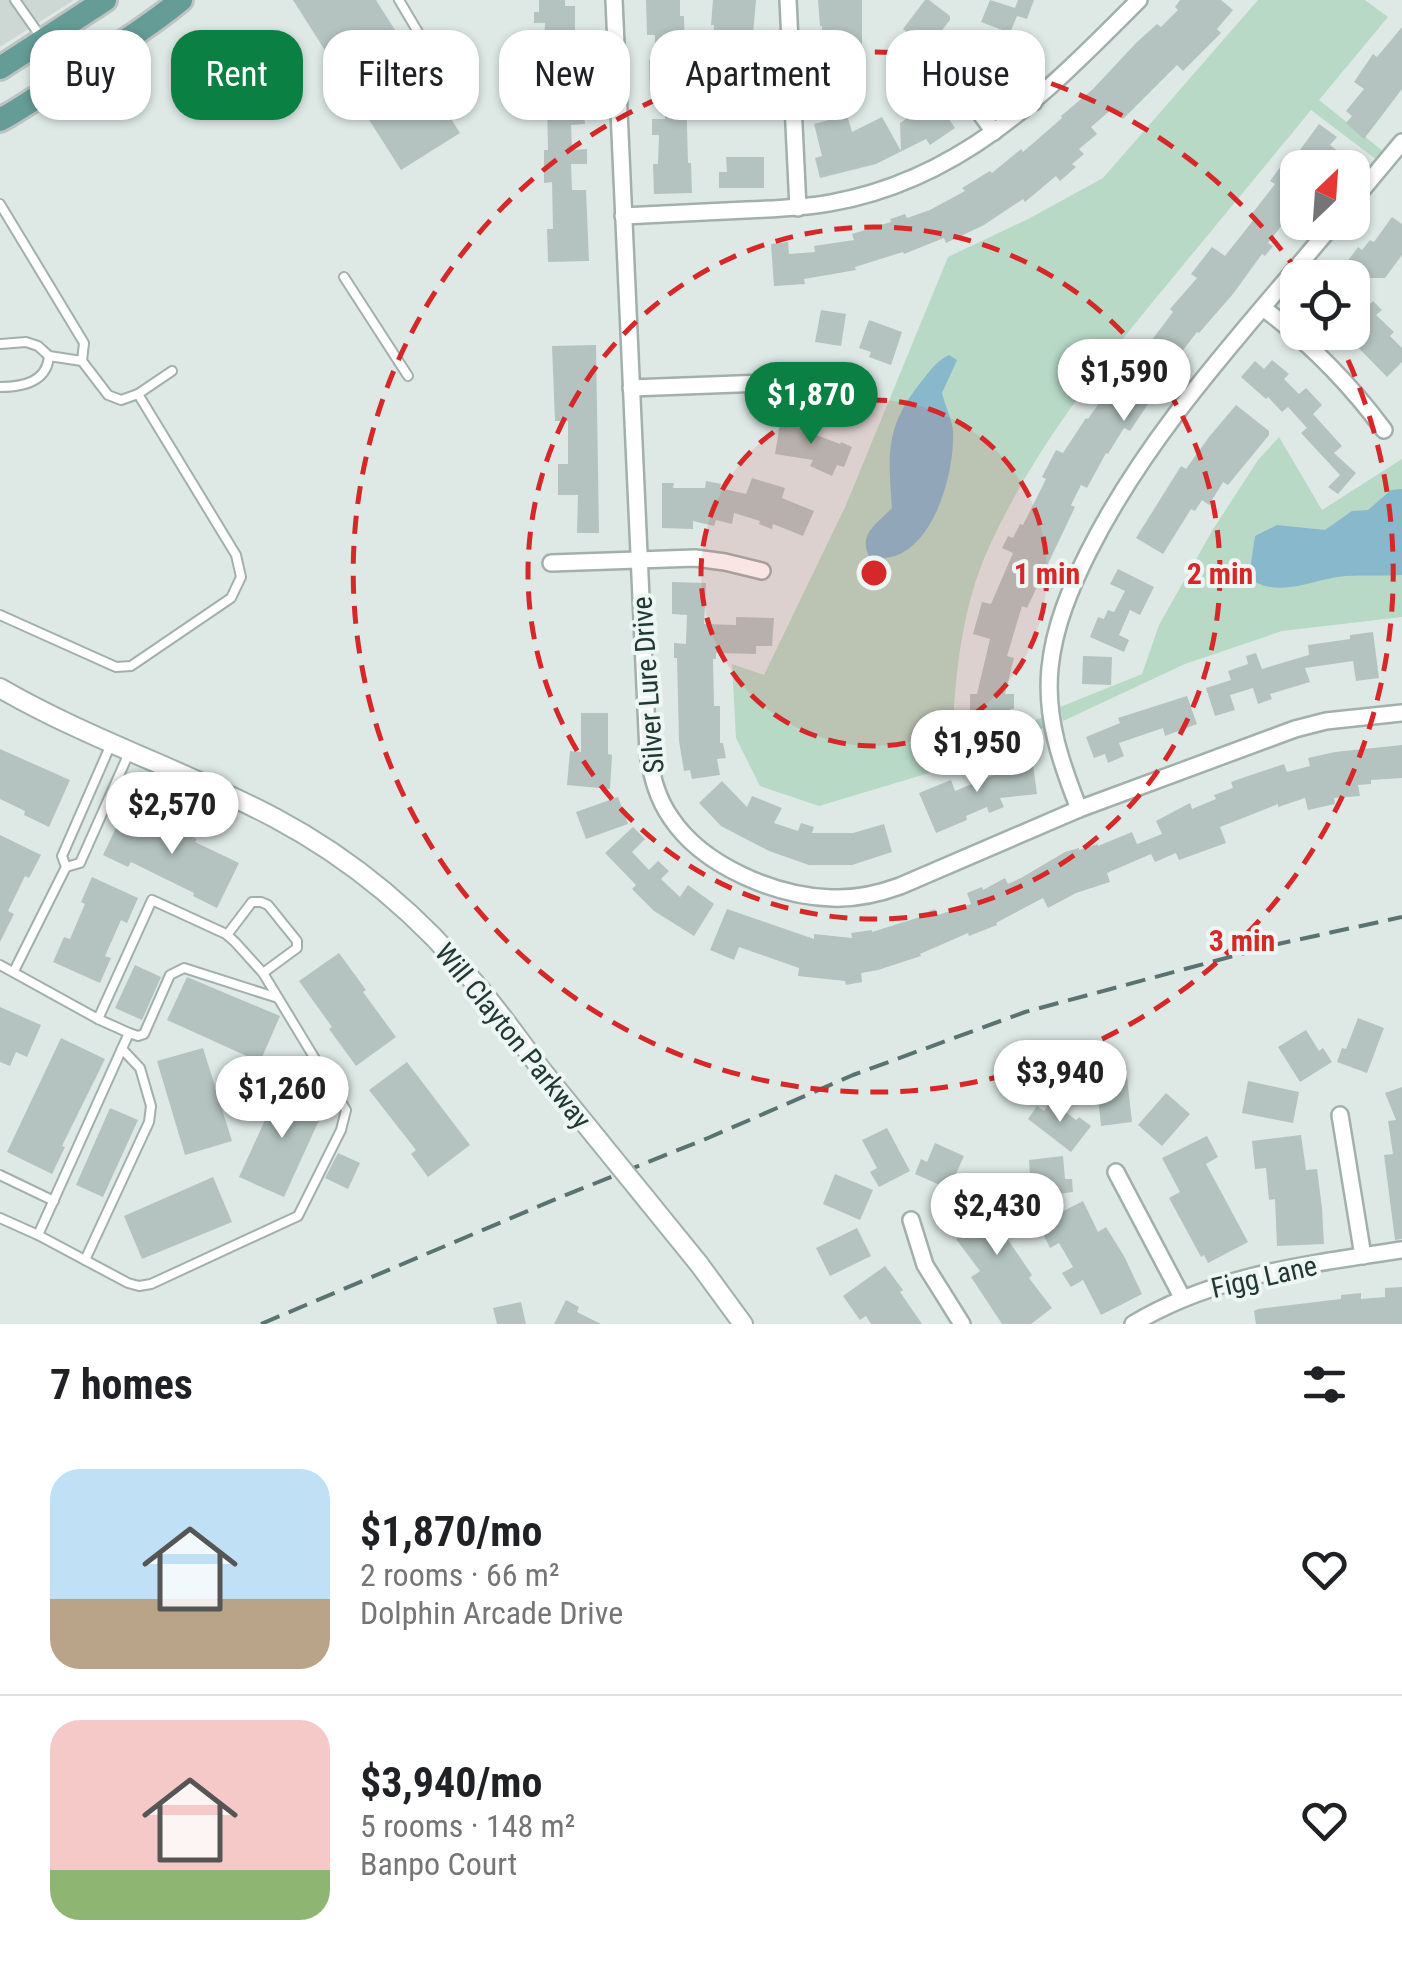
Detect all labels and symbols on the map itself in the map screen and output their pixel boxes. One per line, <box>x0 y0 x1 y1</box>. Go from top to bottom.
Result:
north arrow <box>1280 150 1370 240</box>
pin: $1,590 <box>1043 339 1205 424</box>
pin: $1,870 <box>730 362 892 447</box>
centre of rings <box>856 555 892 591</box>
text: 1 min <box>1014 556 1080 591</box>
text: 2 min <box>1187 556 1253 591</box>
street label: Silver Lure Drive <box>625 595 671 775</box>
pin: $1,950 <box>896 710 1058 795</box>
pin: $2,570 <box>91 772 253 857</box>
text: 3 min <box>1209 923 1275 958</box>
street label: Will Clayton Parkway <box>428 937 598 1136</box>
pin: $3,940 <box>979 1040 1141 1125</box>
pin: $1,260 <box>201 1056 363 1141</box>
pin: $2,430 <box>916 1173 1078 1258</box>
street label: Figg Lane <box>1208 1249 1320 1305</box>

